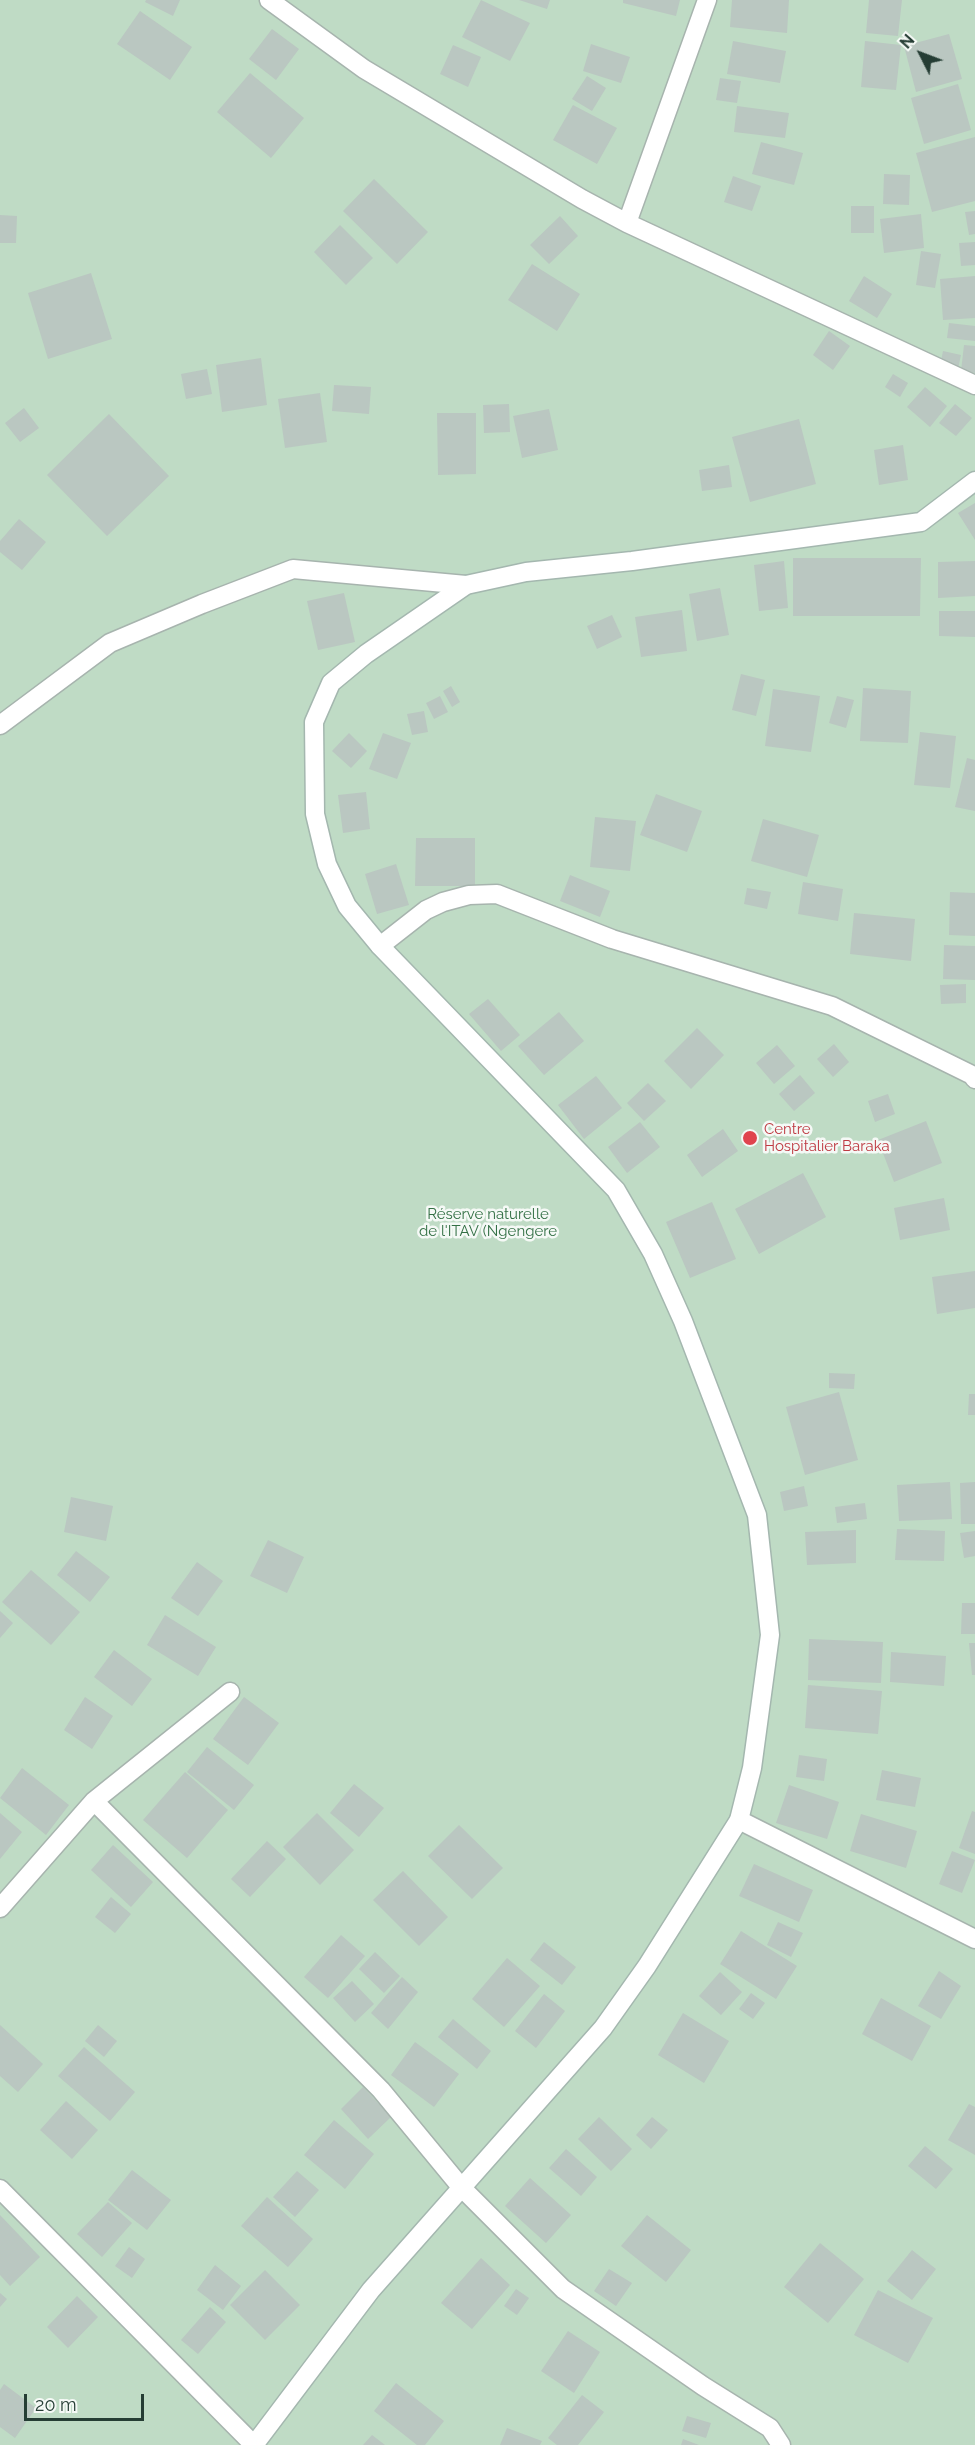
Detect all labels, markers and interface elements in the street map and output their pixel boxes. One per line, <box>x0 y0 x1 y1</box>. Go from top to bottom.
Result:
north arrow <box>891 24 951 84</box>
text: N <box>896 31 918 53</box>
place label: Centre Hospitalier Baraka <box>764 1120 890 1155</box>
marker: Centre Hospitalier Baraka <box>741 1129 759 1147</box>
park label: Réserve naturelle de l'ITAV (Ngengere <box>419 1205 557 1240</box>
scale bar <box>27 2382 147 2420</box>
text: 20 m <box>35 2394 77 2415</box>

